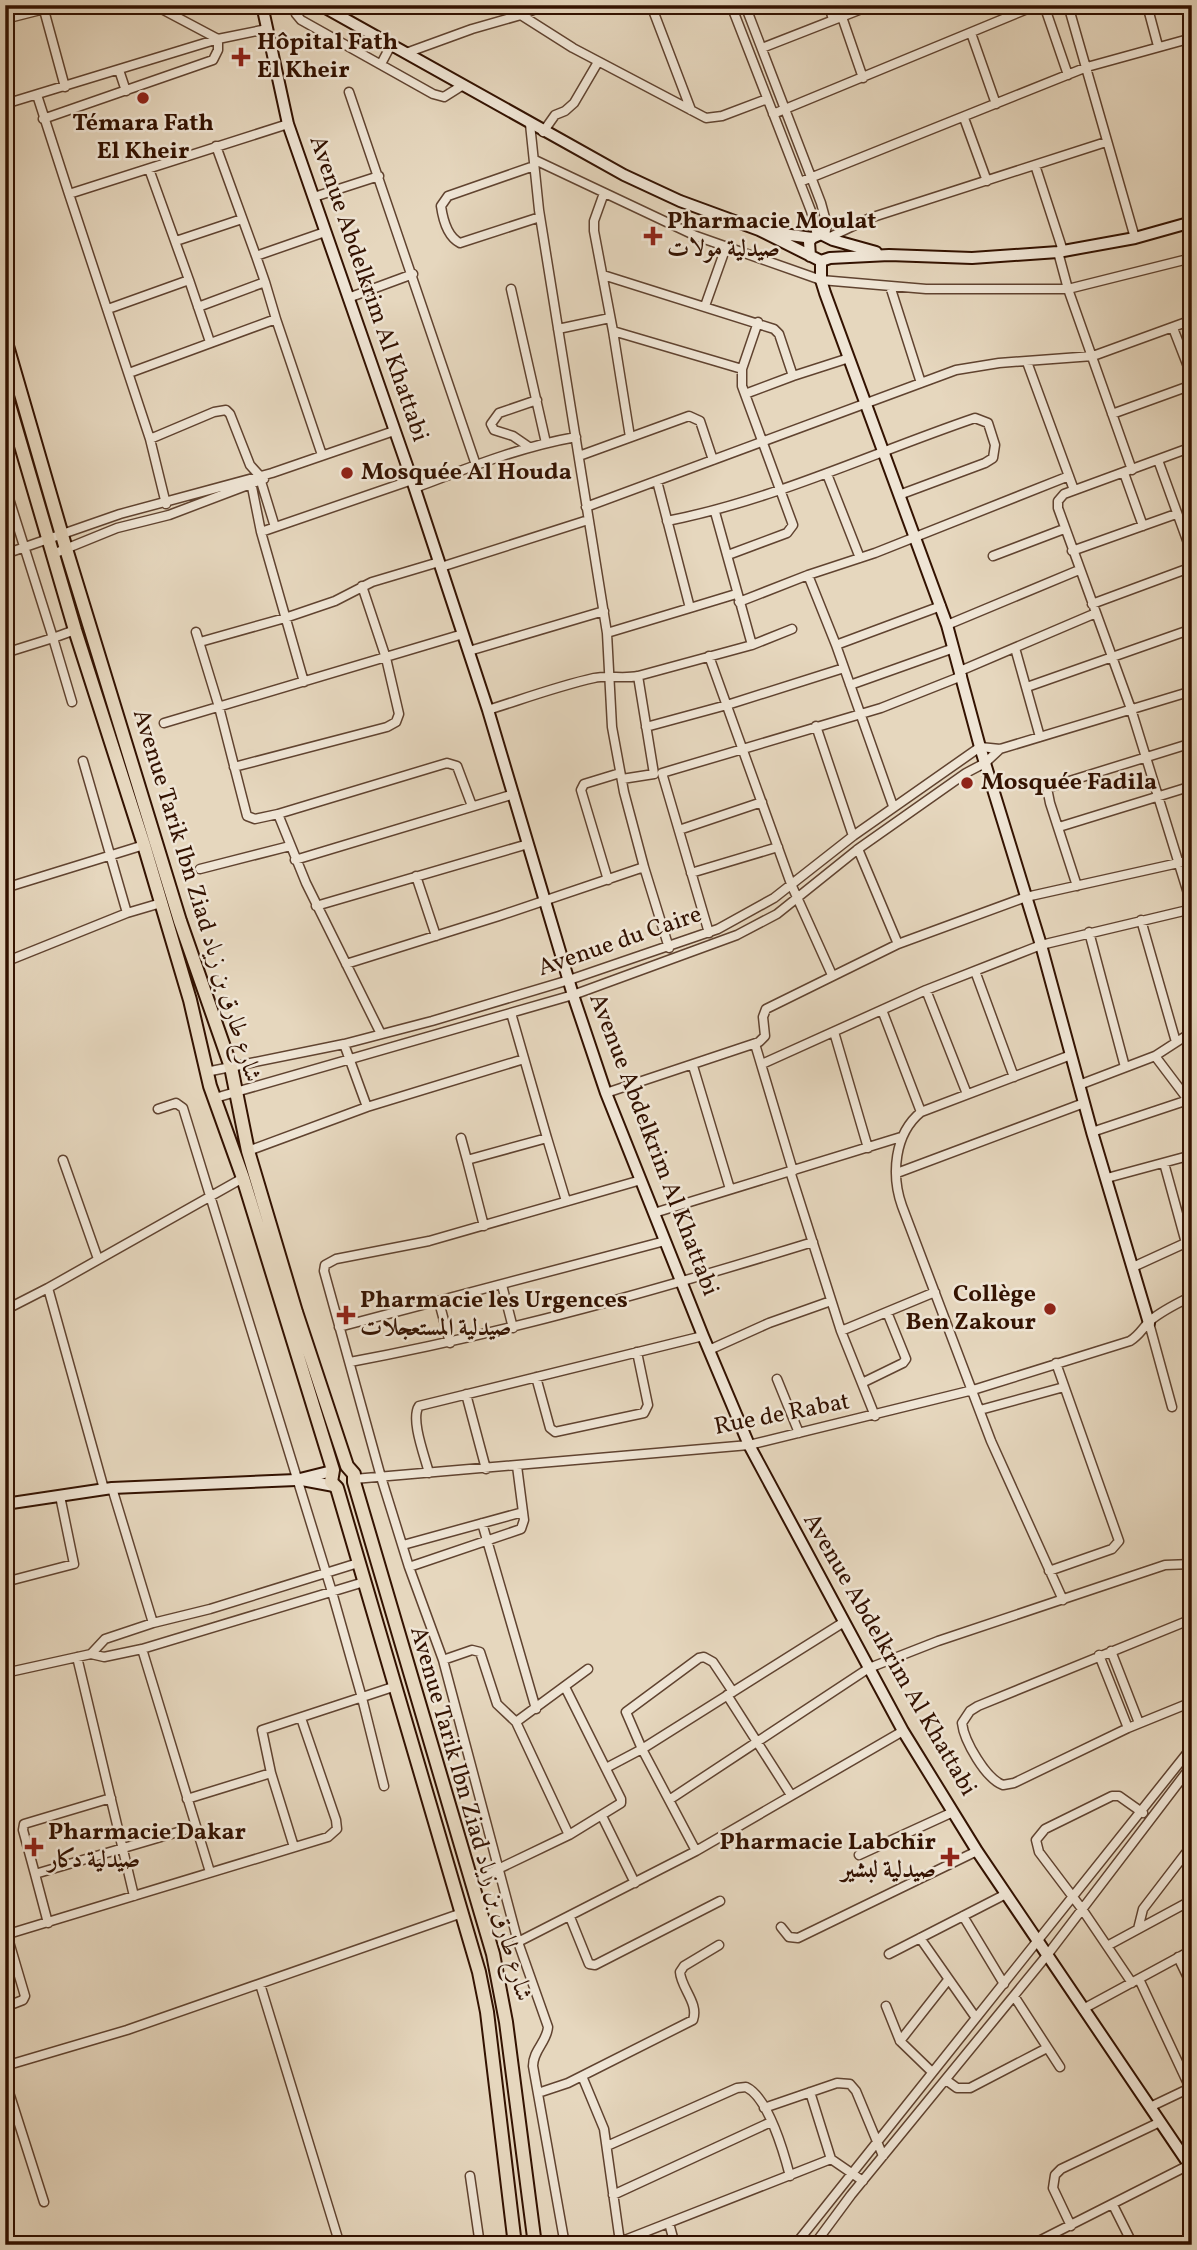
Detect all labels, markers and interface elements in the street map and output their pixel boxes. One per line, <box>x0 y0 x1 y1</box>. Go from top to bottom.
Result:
place label: Hôpital Fath El Kheir <box>257 26 398 88</box>
marker: Hôpital Fath El Kheir <box>231 47 251 67</box>
marker: Témara Fath El Kheir <box>135 90 151 106</box>
place label: Témara Fath El Kheir <box>72 107 214 169</box>
street label: Avenue Abdelkrim Al Khattabi <box>300 131 436 447</box>
place label: Pharmacie Moulat صيدلية مولات <box>667 205 876 267</box>
marker: Pharmacie Moulat صيدلية مولات <box>645 228 661 244</box>
place label: Mosquée Al Houda <box>361 456 572 490</box>
marker: Mosquée Al Houda <box>339 465 355 481</box>
street label: Avenue Tarik Ibn Ziad شارع طارق بن زياد <box>122 705 269 1087</box>
place label: Mosquée Fadila <box>981 766 1157 800</box>
marker: Mosquée Fadila <box>959 775 975 791</box>
street label: Avenue du Caire <box>533 898 707 986</box>
street label: Avenue Abdelkrim Al Khattabi <box>579 989 727 1301</box>
place label: Collège Ben Zakour <box>905 1278 1036 1340</box>
place label: Pharmacie les Urgences صيدلية المستعجلات <box>360 1284 628 1346</box>
marker: Collège Ben Zakour <box>1042 1301 1058 1317</box>
marker: Pharmacie les Urgences صيدلية المستعجلات <box>338 1307 354 1323</box>
street label: Rue de Rabat <box>711 1385 853 1445</box>
street label: Avenue Abdelkrim Al Khattabi <box>794 1507 984 1803</box>
street label: Avenue Tarik Ibn Ziad شارع طارق بن زياد <box>399 1623 540 2006</box>
place label: Pharmacie Dakar صيدلية دكار <box>45 1816 246 1878</box>
place label: Pharmacie Labchir صيدلية لبشير <box>719 1826 936 1888</box>
marker: Pharmacie Dakar صيدلية دكار <box>26 1839 42 1855</box>
marker: Pharmacie Labchir صيدلية لبشير <box>942 1849 958 1865</box>

